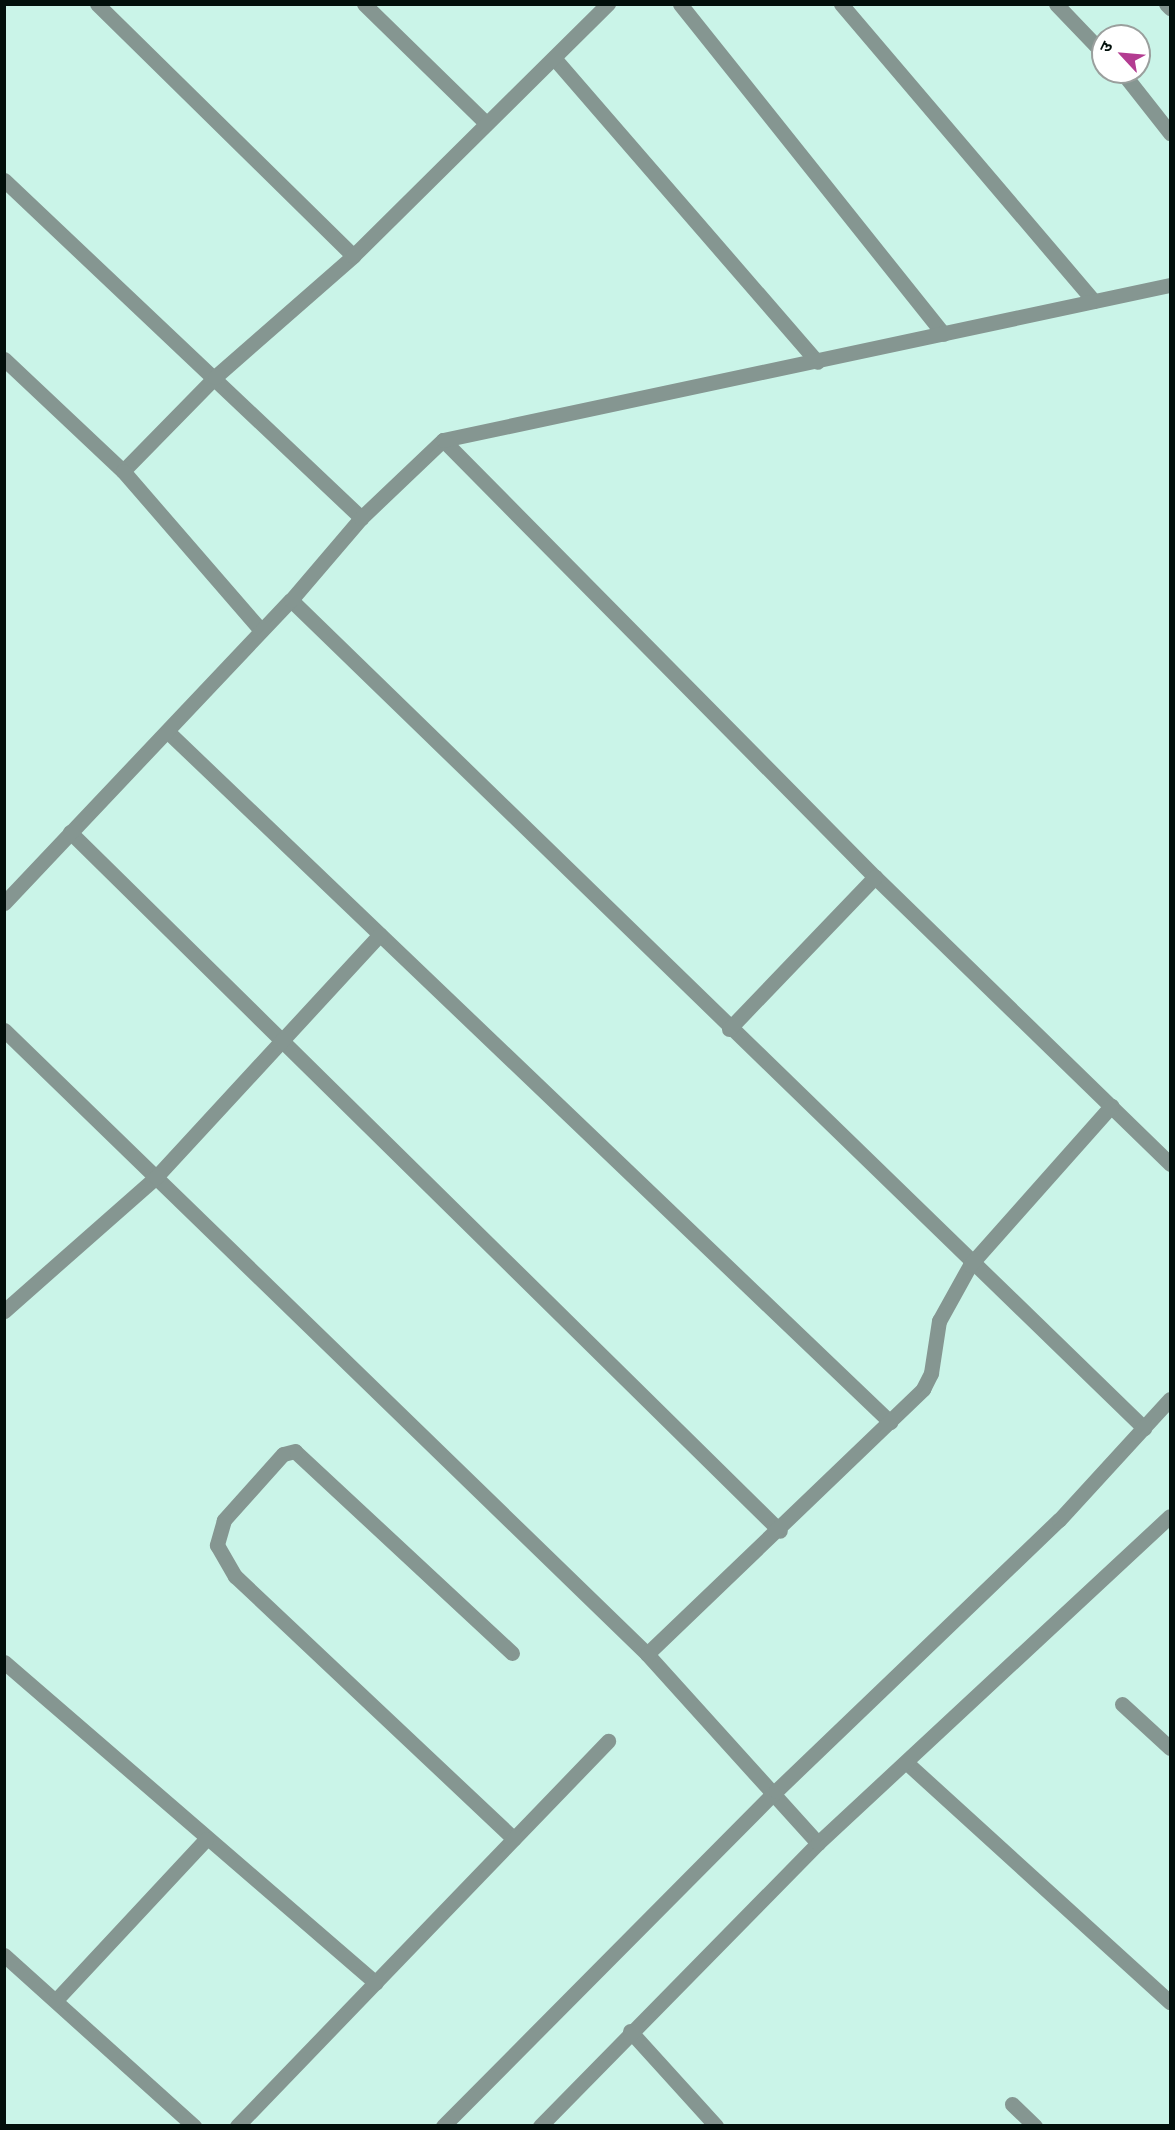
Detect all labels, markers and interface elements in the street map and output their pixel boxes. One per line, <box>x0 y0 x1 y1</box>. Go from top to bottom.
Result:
north arrow <box>1091 24 1151 84</box>
text: उ <box>1095 38 1118 56</box>

